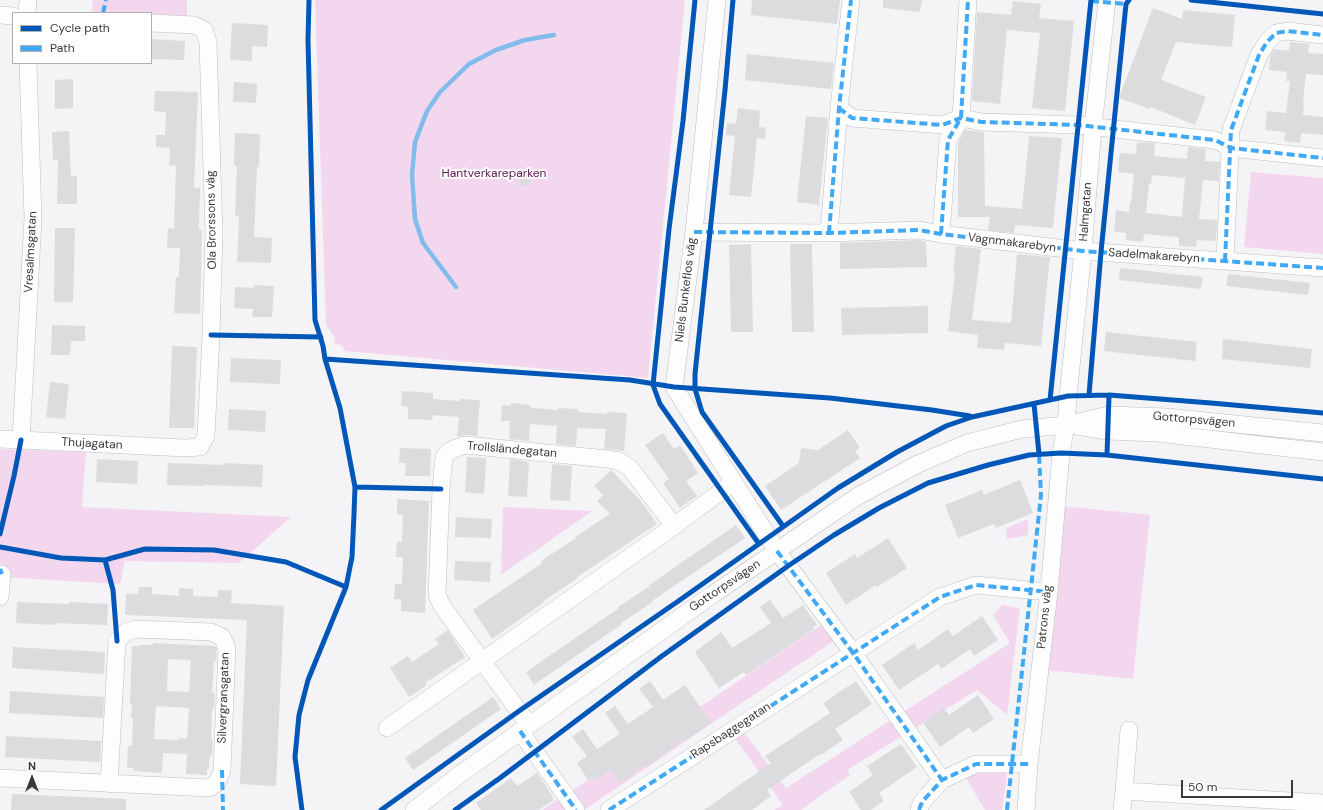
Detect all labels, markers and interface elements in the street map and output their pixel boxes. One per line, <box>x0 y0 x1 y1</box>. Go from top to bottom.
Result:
legend <box>12 12 152 64</box>
text: Cycle path <box>50 20 110 36</box>
text: Path <box>50 40 75 56</box>
park label: Hantverkareparken <box>442 167 546 181</box>
street label: Ola Brorssons väg <box>204 170 220 270</box>
street label: Halmgatan <box>1077 182 1095 242</box>
street label: Vresalmsgatan <box>22 211 40 293</box>
street label: Vagnmakarebyn <box>967 230 1057 256</box>
street label: Niels Bunkeflos väg <box>672 237 700 343</box>
street label: Sadelmakarebyn <box>1108 246 1200 266</box>
street label: Gottorpsvägen <box>1152 409 1236 431</box>
street label: Thujagatan <box>61 435 123 453</box>
street label: Trollsländegatan <box>466 439 558 461</box>
street label: Gottorpsvägen <box>687 557 763 615</box>
street label: Patrons väg <box>1034 584 1056 650</box>
street label: Silvergransgatan <box>215 652 233 744</box>
street label: Rapsbaggegatan <box>688 700 774 762</box>
north arrow <box>12 758 52 798</box>
text: N <box>28 759 36 773</box>
scale bar <box>1183 772 1295 798</box>
text: 50 m <box>1188 779 1217 795</box>

